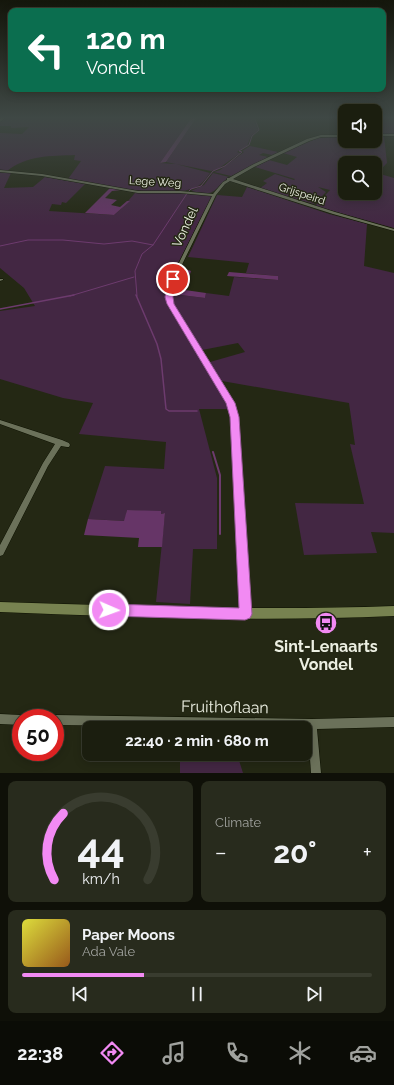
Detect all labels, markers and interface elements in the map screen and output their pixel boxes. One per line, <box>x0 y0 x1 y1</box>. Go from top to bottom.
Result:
text: 120 m <box>86 23 166 56</box>
icon: left <box>20 24 72 76</box>
text: Vondel <box>86 57 145 78</box>
map controls <box>338 104 382 200</box>
button: sound <box>338 104 382 148</box>
button: search <box>338 156 382 200</box>
street label: Lege Weg <box>128 174 182 190</box>
street label: Grijspeird <box>277 180 327 208</box>
street label: Vondel <box>169 204 201 249</box>
pin <box>156 262 190 296</box>
icon: arrive <box>162 268 184 290</box>
position arrow <box>88 589 130 631</box>
bus stop icon: Sint-Lenaarts Vondel <box>313 610 339 636</box>
place label: Sint-Lenaarts Vondel <box>274 637 378 674</box>
street label: Fruithoflaan <box>181 697 269 717</box>
speed limit sign: 50 <box>12 709 64 761</box>
text: 22:40 · 2 min · 680 m <box>125 732 269 750</box>
text: Climate <box>215 815 261 830</box>
text: 44 <box>77 823 124 872</box>
text: 20° <box>273 835 317 870</box>
text: − <box>215 839 227 865</box>
text: + <box>363 839 372 865</box>
text: km/h <box>82 870 119 886</box>
text: Paper Moons <box>82 926 175 944</box>
text: Ada Vale <box>82 944 135 959</box>
icon: previous <box>69 983 91 1005</box>
icon: pause <box>186 983 208 1005</box>
icon: next <box>303 983 325 1005</box>
icon: directions <box>98 1039 126 1067</box>
icon: music <box>160 1039 188 1067</box>
icon: phone <box>223 1039 251 1067</box>
icon: climate <box>286 1039 314 1067</box>
icon: car <box>349 1039 377 1067</box>
text: 22:38 <box>17 1043 63 1064</box>

